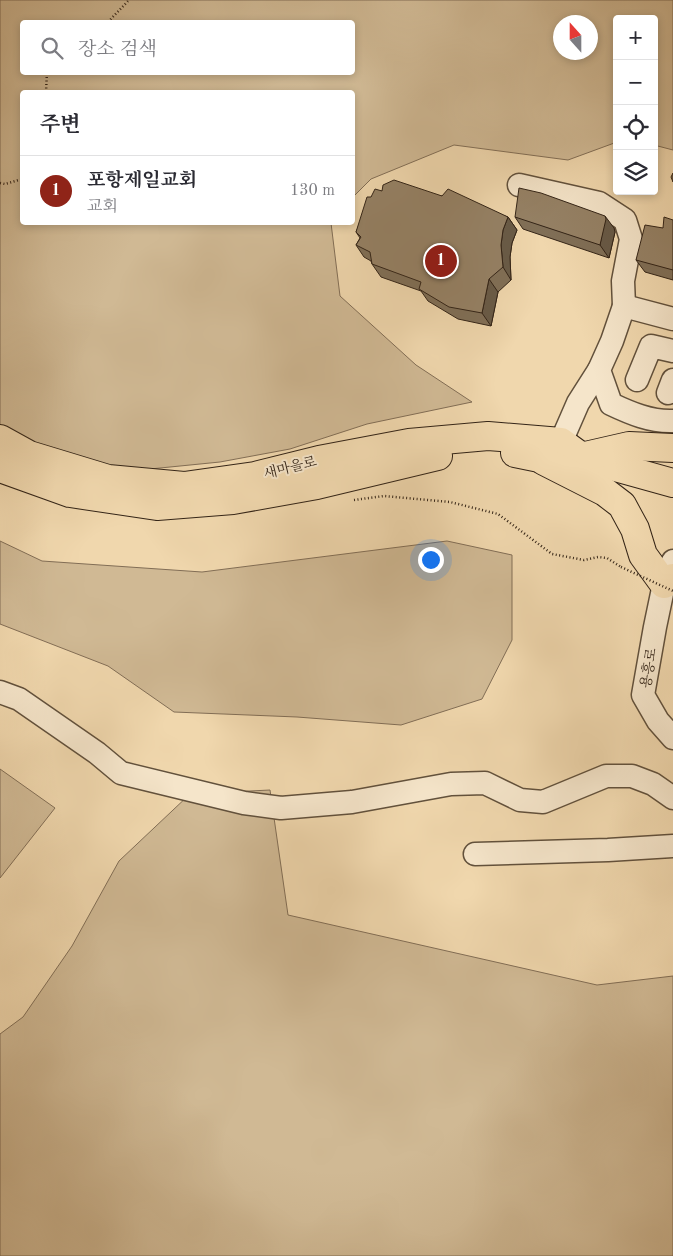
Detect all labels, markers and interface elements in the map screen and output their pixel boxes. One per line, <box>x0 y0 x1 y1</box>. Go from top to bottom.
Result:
north arrow <box>553 15 598 60</box>
map controls <box>613 15 658 195</box>
button: + <box>613 15 658 60</box>
search box <box>20 20 355 75</box>
icon: search <box>38 34 66 62</box>
text: 장소 검색 <box>78 41 157 60</box>
button: − <box>613 60 658 105</box>
button: locate <box>613 105 658 150</box>
text: 주변 <box>40 115 81 136</box>
button: layers <box>613 150 658 195</box>
text: 포항제일교회 <box>87 172 197 191</box>
text: 1 <box>51 183 61 199</box>
text: 130 m <box>290 183 335 199</box>
text: 교회 <box>87 199 118 215</box>
pin: 1 <box>425 242 457 280</box>
street label: 새마을로 <box>262 454 319 481</box>
your location <box>418 547 444 573</box>
street label: 용흥로 <box>637 646 659 689</box>

